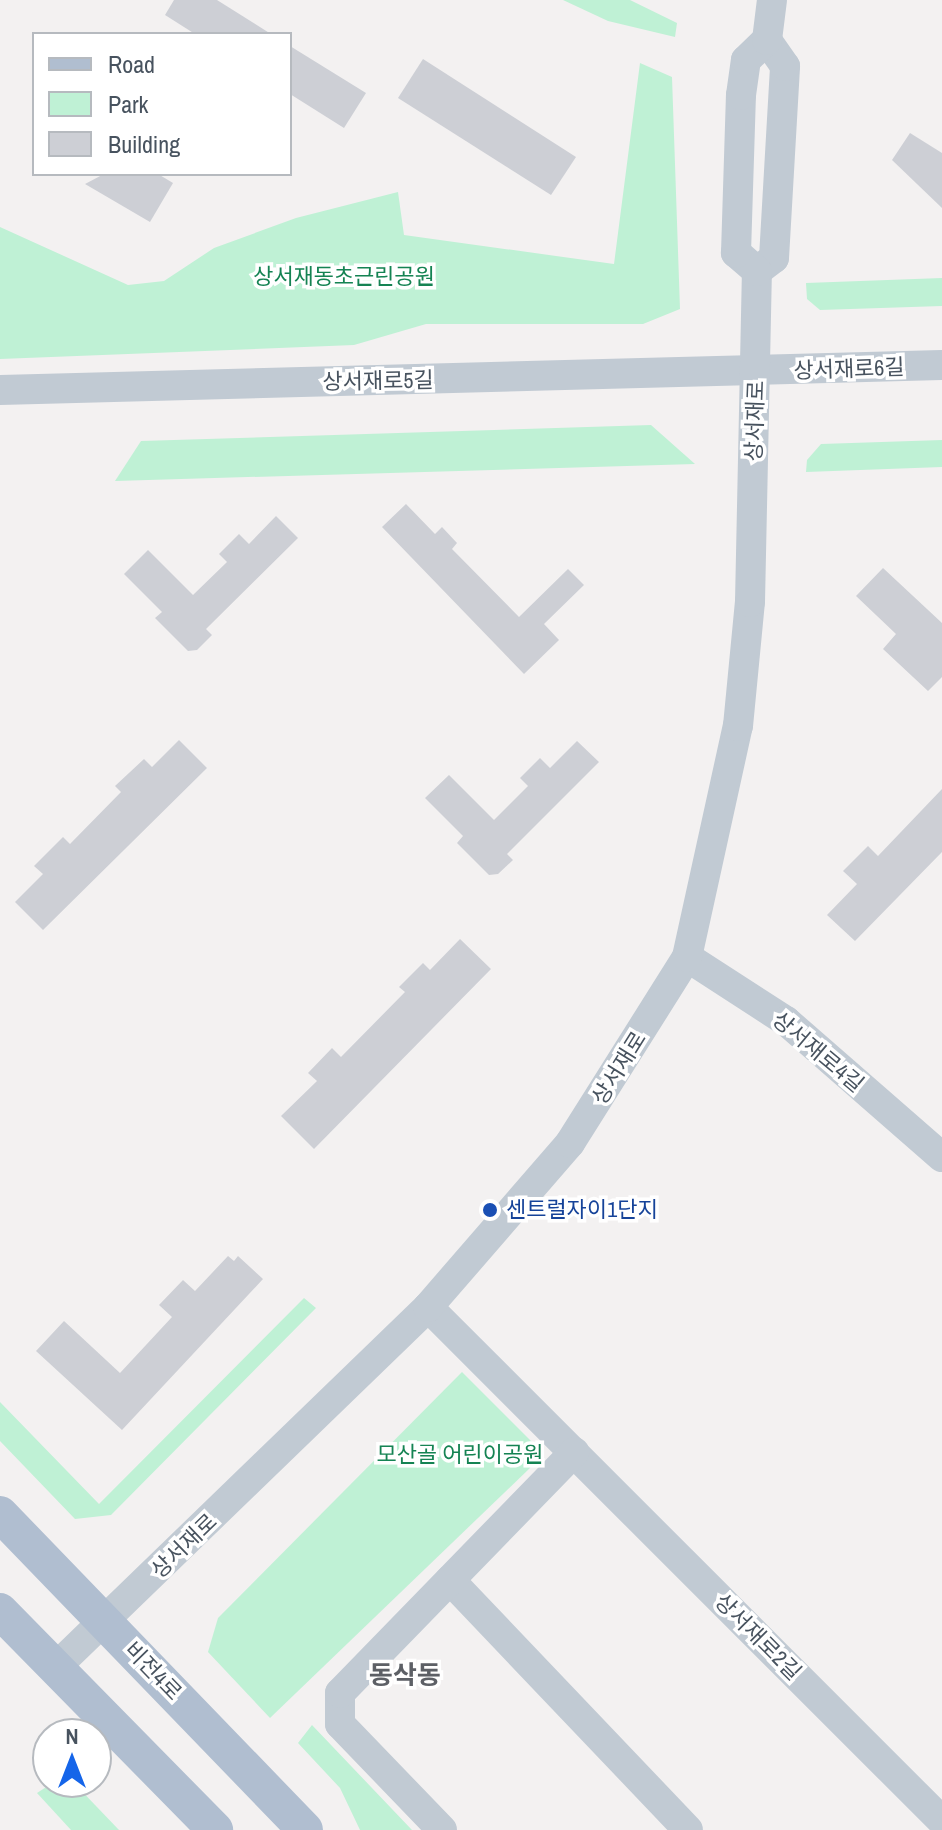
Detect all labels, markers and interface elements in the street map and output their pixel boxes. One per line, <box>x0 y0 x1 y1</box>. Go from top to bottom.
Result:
legend <box>32 32 292 176</box>
text: Road <box>108 48 155 80</box>
text: Park <box>108 88 148 120</box>
text: Building <box>108 128 180 160</box>
park label: 상서재동초근린공원 <box>253 264 435 290</box>
street label: 상서재로6길 <box>793 354 905 384</box>
street label: 상서재로5길 <box>322 367 434 395</box>
street label: 상서재로 <box>740 380 770 462</box>
street label: 상서재로4길 <box>767 1006 869 1098</box>
street label: 상서재로 <box>586 1027 652 1109</box>
place label: 센트럴자이1단지 <box>506 1197 658 1223</box>
marker: 센트럴자이1단지 <box>481 1201 499 1219</box>
park label: 모산골 어린이공원 <box>377 1442 543 1468</box>
street label: 상서재로 <box>146 1508 222 1584</box>
street label: 상서재로2길 <box>709 1588 807 1686</box>
street label: 비전4로 <box>119 1636 187 1706</box>
district label: 동삭동 <box>369 1659 441 1691</box>
north arrow <box>32 1718 112 1798</box>
text: N <box>65 1721 79 1751</box>

